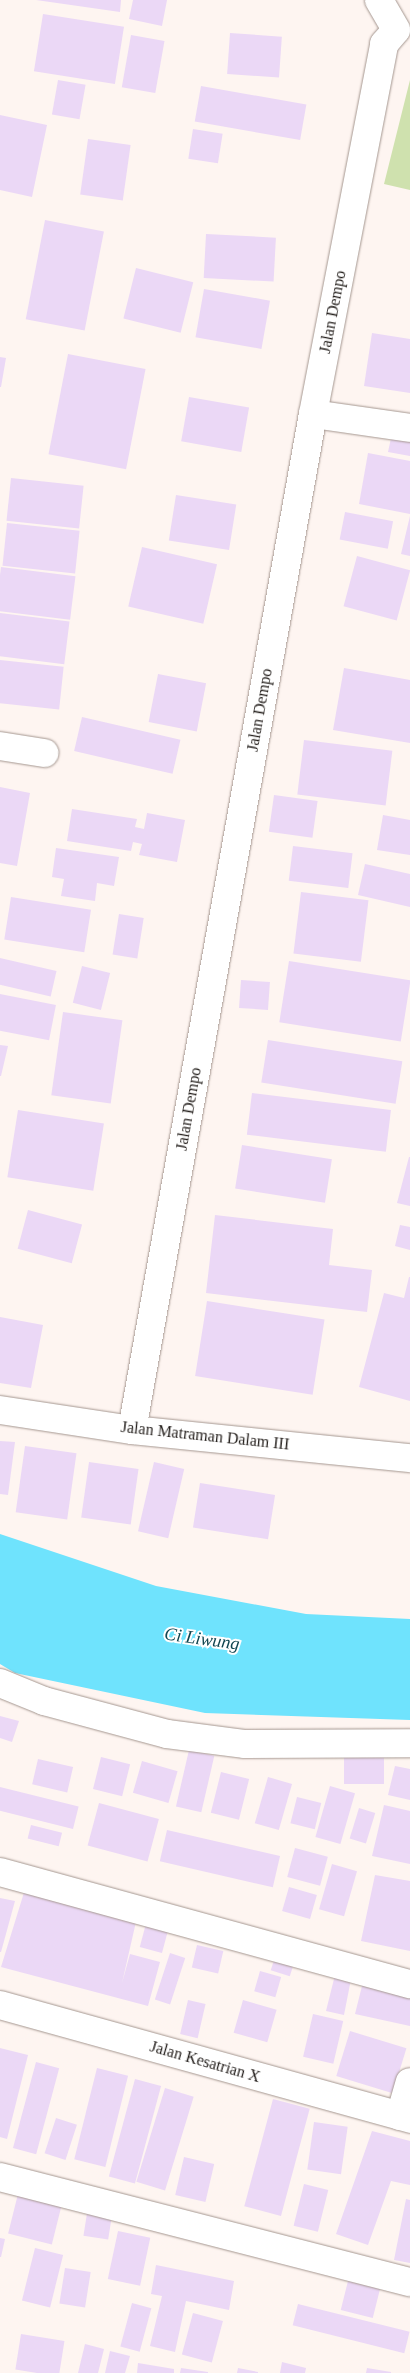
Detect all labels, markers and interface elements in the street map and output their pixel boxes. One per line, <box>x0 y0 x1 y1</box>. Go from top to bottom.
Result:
street label: Jalan Dempo <box>316 269 350 355</box>
street label: Jalan Dempo <box>243 667 277 753</box>
street label: Jalan Dempo <box>172 1066 206 1152</box>
street label: Jalan Matraman Dalam III <box>120 1418 290 1454</box>
water label: Ci Liwung <box>163 1623 241 1655</box>
street label: Jalan Kesatrian X <box>148 2037 262 2087</box>

